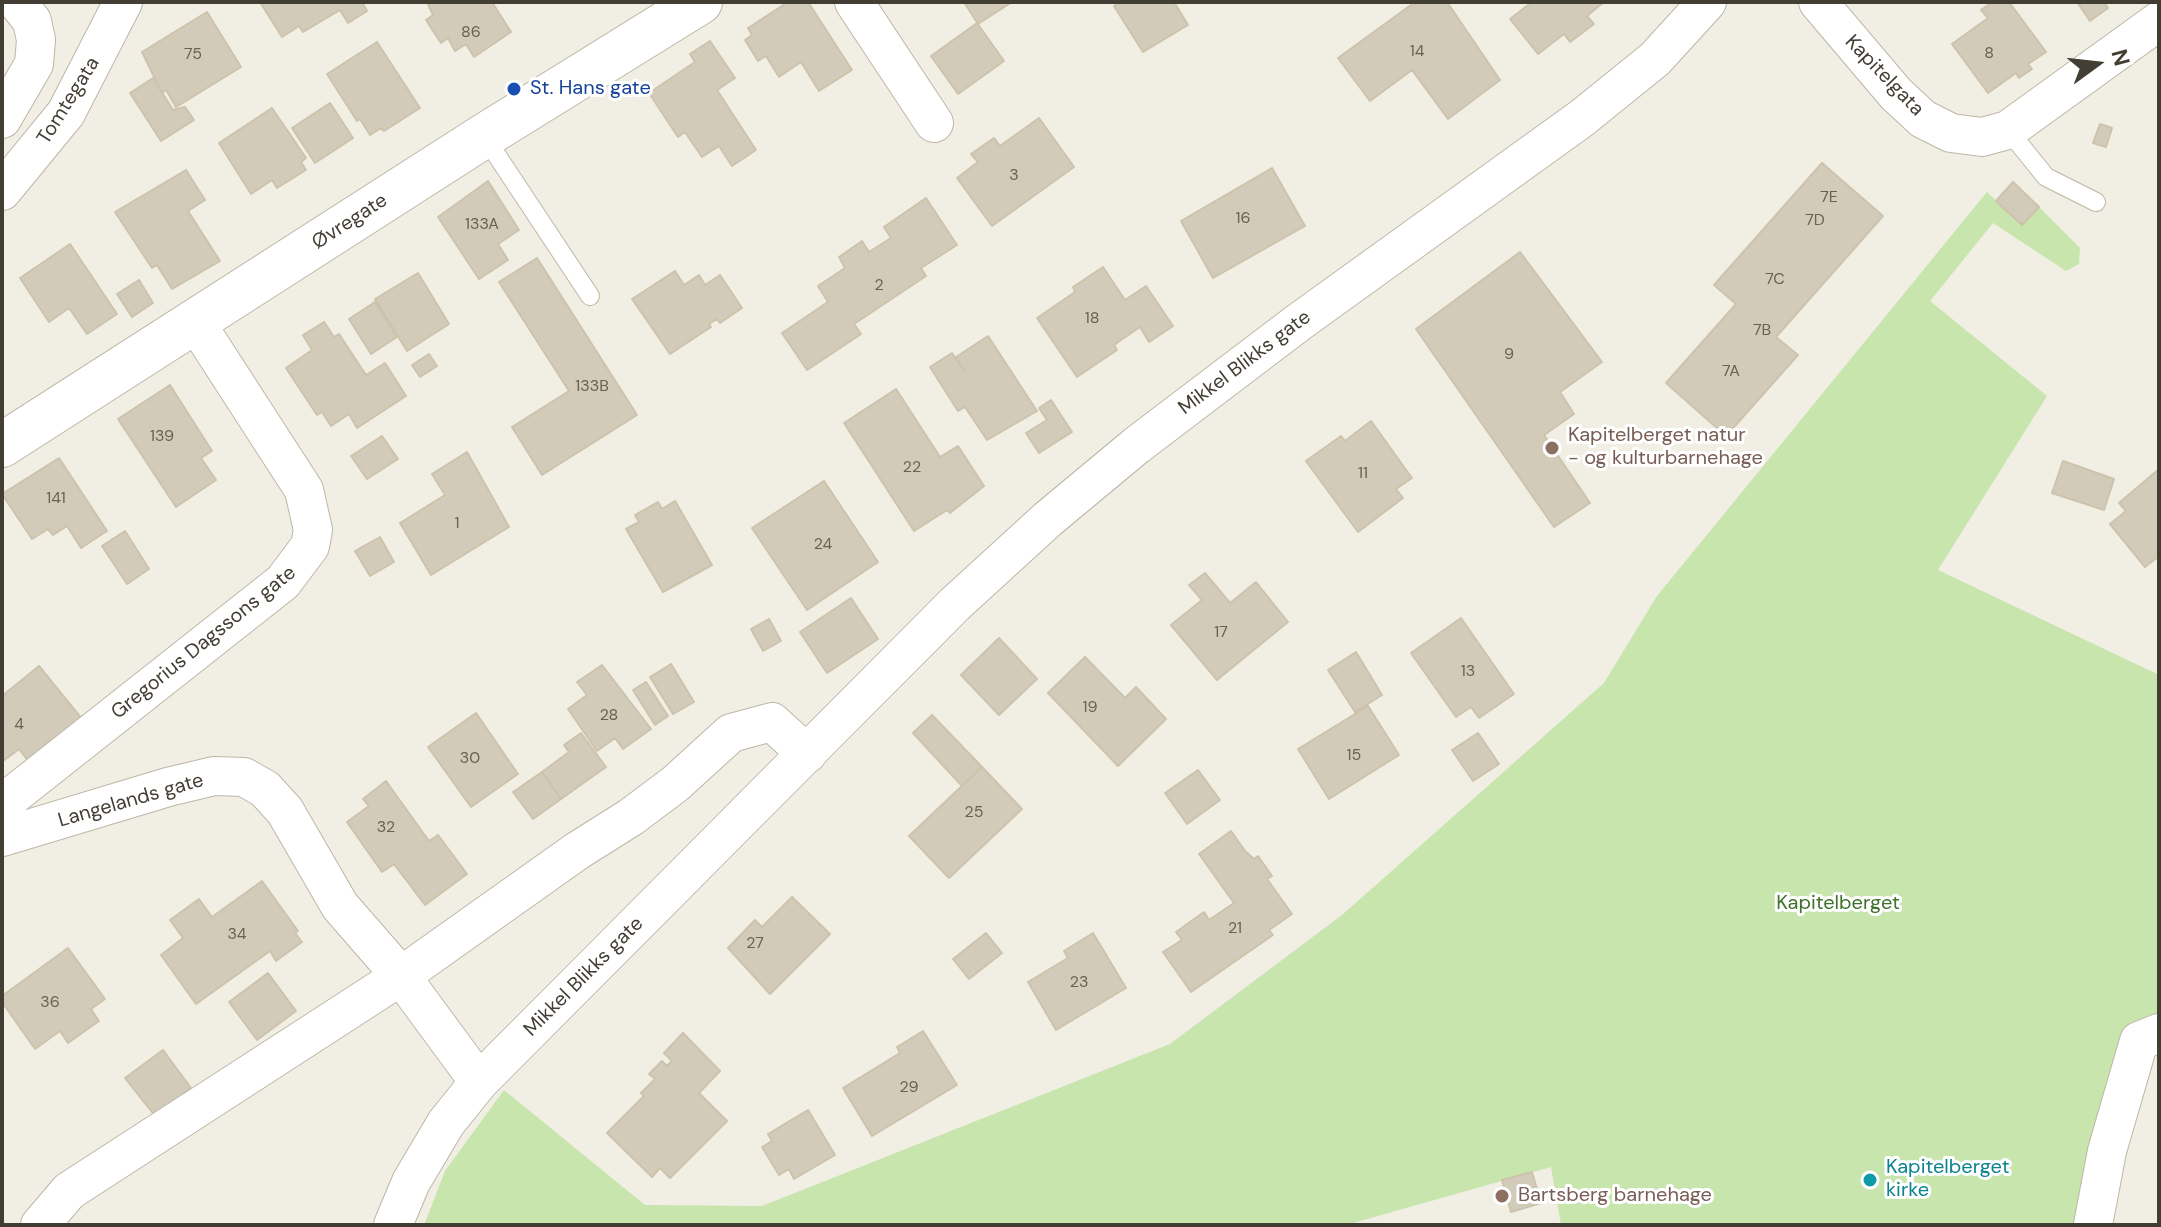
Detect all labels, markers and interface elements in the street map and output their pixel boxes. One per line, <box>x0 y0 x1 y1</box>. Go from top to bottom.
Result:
house number: 86 <box>461 23 481 43</box>
north arrow <box>2057 24 2137 104</box>
street label: Kapitelgata <box>1839 31 1929 121</box>
house number: 14 <box>1410 42 1424 62</box>
house number: 8 <box>1984 44 1994 64</box>
house number: 75 <box>184 45 202 65</box>
text: N <box>2105 46 2137 69</box>
street label: Tomtegata <box>33 53 105 149</box>
place label: St. Hans gate <box>530 77 651 101</box>
marker: St. Hans gate <box>505 80 523 98</box>
house number: 3 <box>1009 166 1019 186</box>
house number: 7E <box>1820 188 1838 208</box>
street label: Øvregate <box>308 189 392 255</box>
house number: 16 <box>1235 209 1251 229</box>
house number: 7D <box>1805 211 1825 231</box>
house number: 133A <box>465 215 499 235</box>
house number: 7C <box>1765 270 1785 290</box>
house number: 2 <box>874 276 884 296</box>
street label: Mikkel Blikks gate <box>1174 306 1316 420</box>
house number: 18 <box>1085 309 1099 329</box>
house number: 7B <box>1753 321 1771 341</box>
house number: 9 <box>1504 345 1514 365</box>
house number: 7A <box>1722 362 1740 382</box>
house number: 133B <box>575 377 609 397</box>
place label: Kapitelberget natur - og kulturbarnehage <box>1568 424 1763 471</box>
house number: 139 <box>150 427 174 447</box>
marker: Kapitelberget natur - og kulturbarnehage <box>1543 439 1561 457</box>
house number: 22 <box>903 458 921 478</box>
house number: 11 <box>1358 464 1368 484</box>
house number: 141 <box>46 489 66 509</box>
house number: 1 <box>455 514 459 534</box>
house number: 24 <box>814 535 832 555</box>
street label: Gregorius Dagssons gate <box>107 561 301 725</box>
house number: 17 <box>1214 623 1228 643</box>
house number: 13 <box>1461 662 1475 682</box>
house number: 19 <box>1082 698 1098 718</box>
house number: 28 <box>600 706 618 726</box>
house number: 4 <box>14 715 24 735</box>
house number: 15 <box>1347 746 1361 766</box>
house number: 30 <box>460 749 480 769</box>
street label: Langelands gate <box>55 769 207 833</box>
house number: 25 <box>965 803 983 823</box>
house number: 32 <box>377 818 395 838</box>
park label: Kapitelberget <box>1776 892 1900 916</box>
street label: Mikkel Blikks gate <box>519 912 649 1042</box>
house number: 21 <box>1228 919 1242 939</box>
house number: 34 <box>227 925 247 945</box>
house number: 27 <box>746 934 764 954</box>
house number: 23 <box>1070 973 1088 993</box>
house number: 36 <box>40 993 60 1013</box>
house number: 29 <box>899 1078 919 1098</box>
place label: Kapitelberget kirke <box>1886 1156 2009 1203</box>
marker: Kapitelberget kirke <box>1861 1171 1879 1189</box>
place label: Bartsberg barnehage <box>1518 1184 1712 1208</box>
marker: Bartsberg barnehage <box>1493 1187 1511 1205</box>

